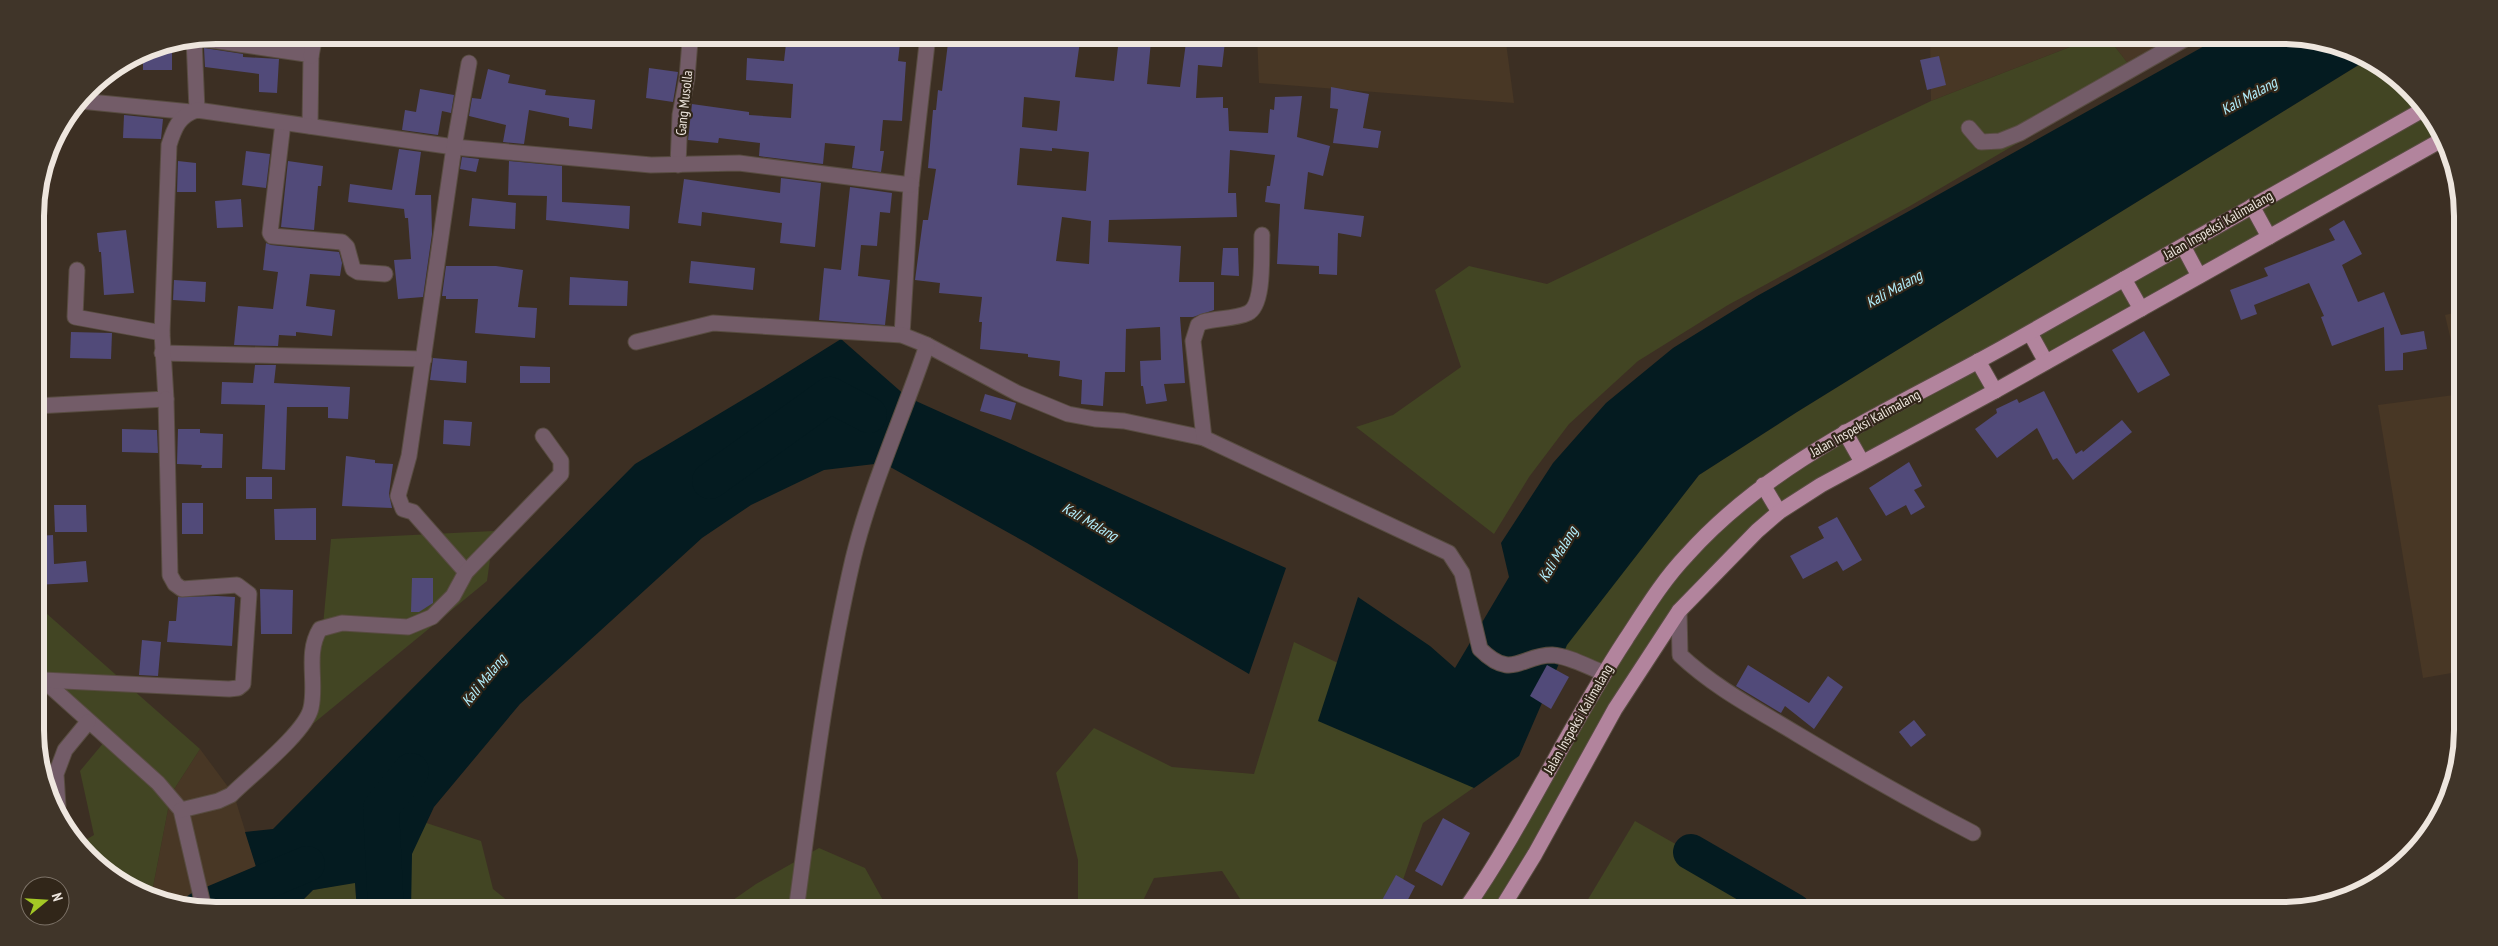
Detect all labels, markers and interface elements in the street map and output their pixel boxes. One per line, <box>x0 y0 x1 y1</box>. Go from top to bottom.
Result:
street label: Gang Musolla <box>672 69 696 137</box>
water label: Kali Malang <box>2217 72 2281 119</box>
street label: Jalan Inspeksi Kalimalang <box>2159 186 2276 264</box>
water label: Kali Malang <box>1862 265 1926 312</box>
street label: Jalan Inspeksi Kalimalang <box>1806 385 1923 461</box>
water label: Kali Malang <box>1059 498 1123 546</box>
water label: Kali Malang <box>1534 521 1582 585</box>
water label: Kali Malang <box>457 649 511 709</box>
street label: Jalan Inspeksi Kalimalang <box>1539 661 1617 778</box>
north arrow <box>20 876 70 926</box>
text: N <box>48 891 67 903</box>

